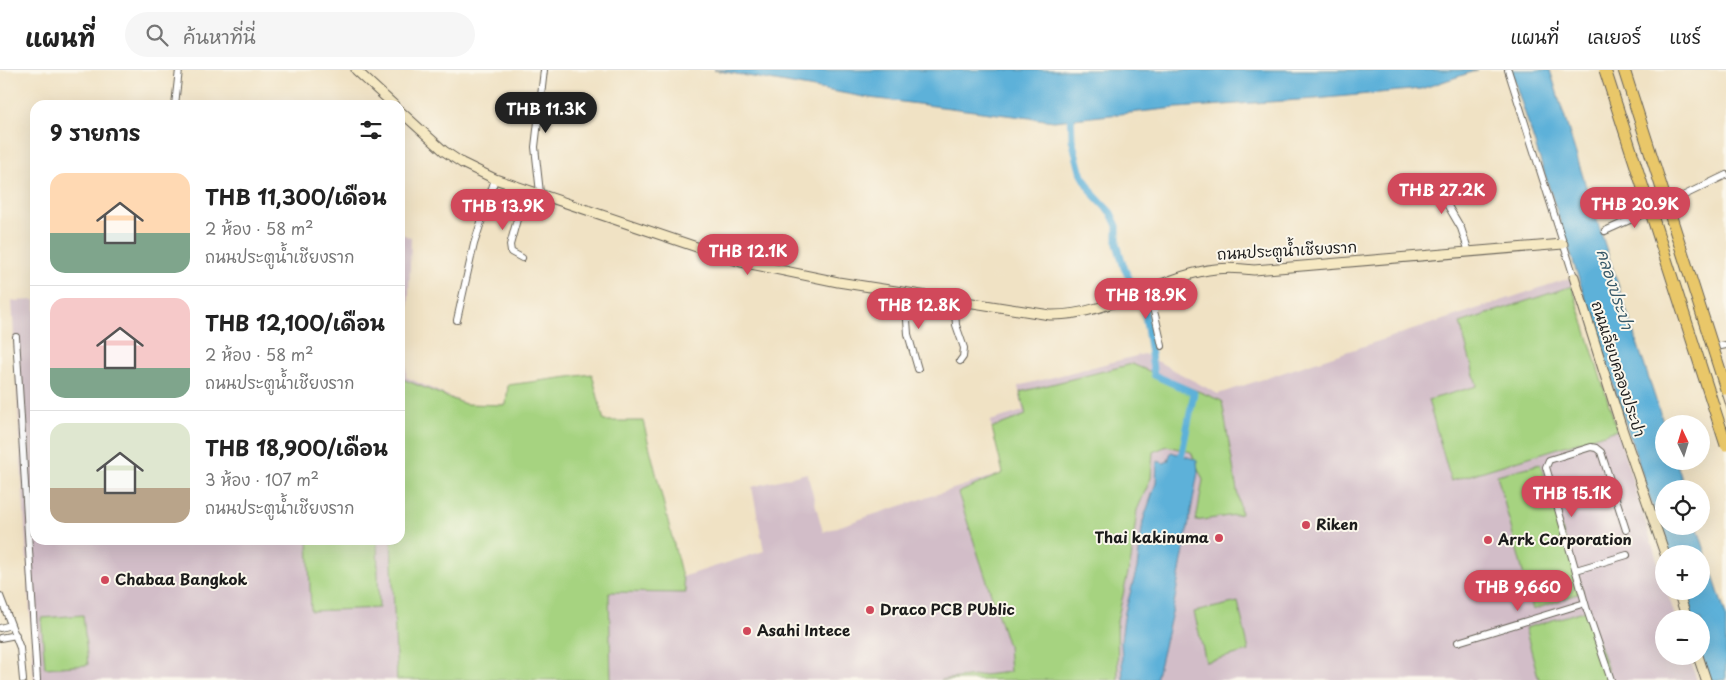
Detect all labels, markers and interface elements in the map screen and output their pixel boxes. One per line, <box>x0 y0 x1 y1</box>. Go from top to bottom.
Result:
search box <box>125 12 475 57</box>
text: แผนที่ <box>25 19 95 55</box>
icon: search <box>143 21 171 49</box>
text: ค้นหาที่นี่ <box>183 22 256 50</box>
text: แผนที่ <box>1511 23 1559 50</box>
text: เลเยอร์ <box>1587 23 1641 50</box>
text: แชร์ <box>1669 23 1701 50</box>
pin: THB 11.3K <box>489 92 603 134</box>
text: THB 11.3K <box>506 96 586 120</box>
text: 9 รายการ <box>50 116 141 148</box>
icon: filters <box>357 116 385 144</box>
pin: THB 27.2K <box>1385 172 1499 215</box>
text: THB 27.2K <box>1399 177 1485 201</box>
text: THB 11,300/เดือน <box>205 180 387 212</box>
pin: THB 20.9K <box>1578 186 1692 229</box>
pin: THB 13.9K <box>446 189 560 231</box>
text: THB 20.9K <box>1591 191 1679 215</box>
icon: home <box>90 193 150 253</box>
text: THB 13.9K <box>462 193 544 217</box>
text: 2 ห้อง · 58 m² <box>205 216 313 240</box>
street label: ถนนประตูน้ำเชียงราก <box>1216 233 1357 266</box>
pin: THB 12.1K <box>691 234 805 276</box>
text: THB 12.1K <box>708 238 788 262</box>
text: ถนนประตูน้ำเชียงราก <box>205 244 354 268</box>
water label: คลองประปา <box>1592 245 1641 333</box>
pin: THB 18.9K <box>1089 278 1203 320</box>
text: THB 18.9K <box>1105 282 1187 306</box>
pin: THB 12.8K <box>862 288 976 330</box>
text: THB 12.8K <box>878 292 960 316</box>
street label: ถนนเลียบคลองประปา <box>1587 298 1652 439</box>
text: THB 12,100/เดือน <box>205 306 385 338</box>
icon: home <box>90 318 150 378</box>
text: 2 ห้อง · 58 m² <box>205 342 313 366</box>
text: ถนนประตูน้ำเชียงราก <box>205 370 354 394</box>
north arrow <box>1655 415 1710 470</box>
map controls <box>1655 415 1710 665</box>
text: THB 18,900/เดือน <box>205 431 388 463</box>
icon: home <box>90 443 150 503</box>
text: 3 ห้อง · 107 m² <box>205 467 319 491</box>
pin: THB 15.1K <box>1515 476 1629 518</box>
text: THB 15.1K <box>1533 480 1611 504</box>
button: locate <box>1655 480 1710 535</box>
text: ถนนประตูน้ำเชียงราก <box>205 495 354 519</box>
place label: Riken <box>1316 512 1358 535</box>
marker: Riken <box>1300 519 1312 531</box>
place label: Thai kakinuma <box>1095 525 1209 548</box>
place label: Arrk Corporation <box>1497 527 1632 550</box>
marker: Thai kakinuma <box>1213 532 1225 544</box>
marker: Arrk Corporation <box>1482 534 1494 546</box>
button: + <box>1655 545 1710 600</box>
place label: Chabaa Bangkok <box>115 567 247 590</box>
pin: THB 9,660 <box>1461 570 1575 612</box>
marker: Chabaa Bangkok <box>99 574 111 586</box>
text: THB 9,660 <box>1475 574 1561 598</box>
place label: Draco PCB PUblic <box>880 597 1015 620</box>
marker: Draco PCB PUblic <box>864 604 876 616</box>
button: − <box>1655 610 1710 665</box>
place label: Asahi Intece <box>757 618 850 641</box>
marker: Asahi Intece <box>741 625 753 637</box>

